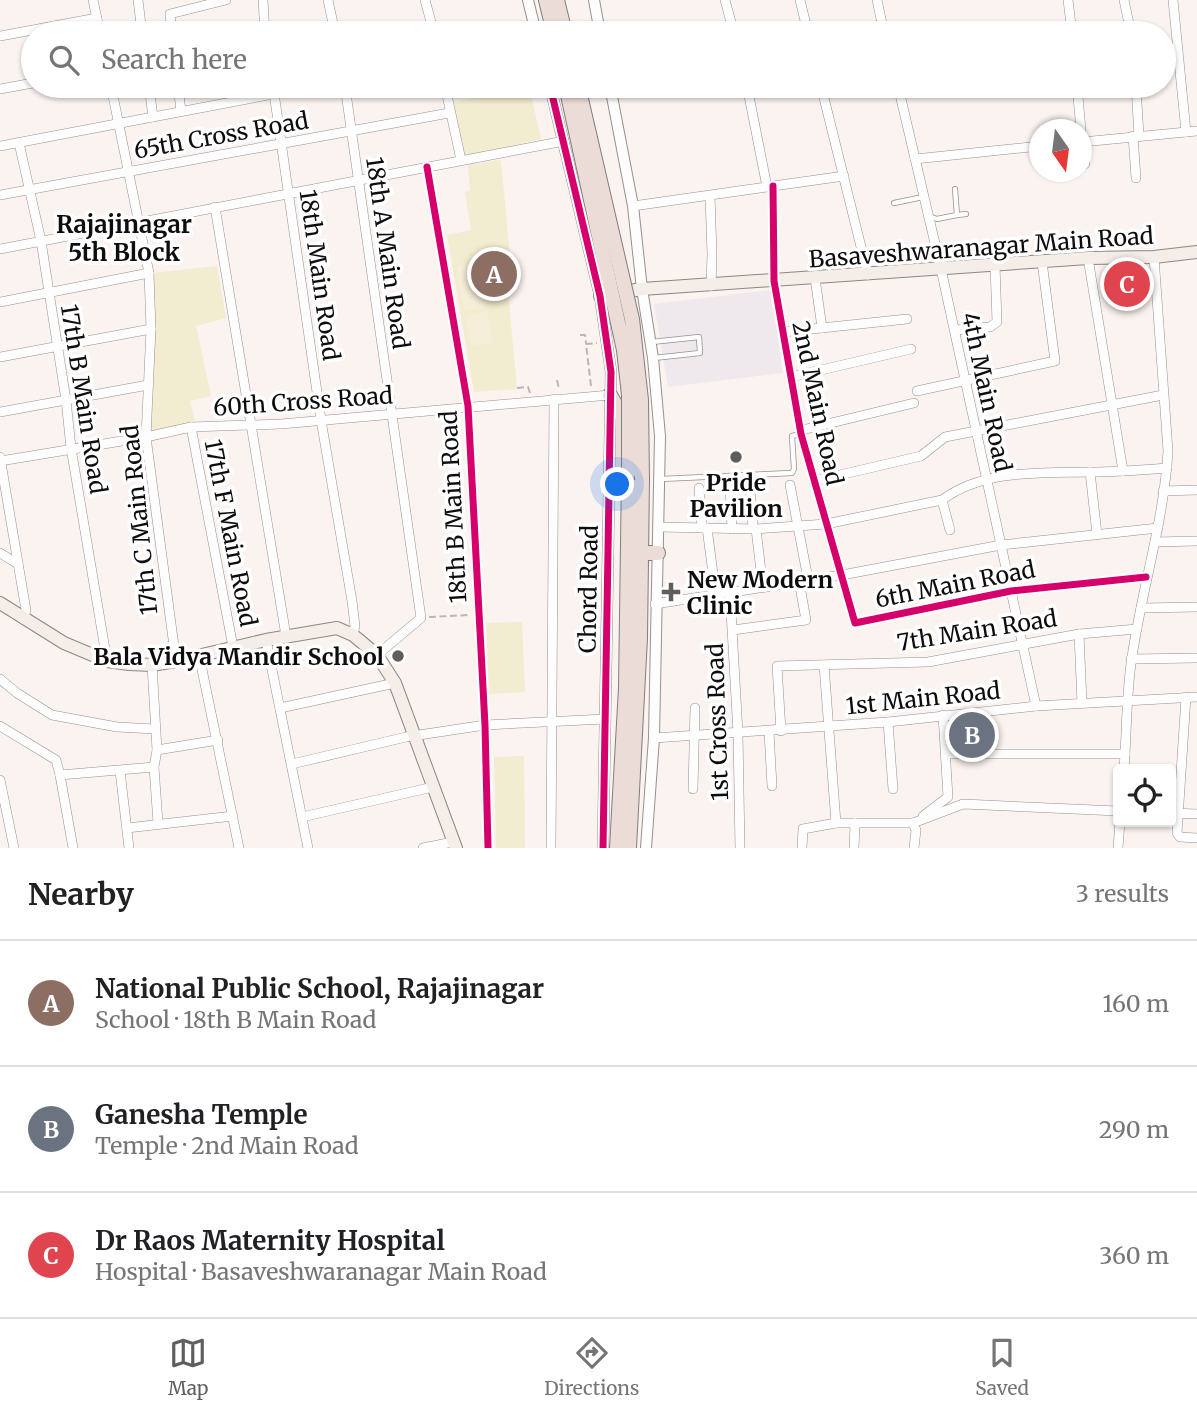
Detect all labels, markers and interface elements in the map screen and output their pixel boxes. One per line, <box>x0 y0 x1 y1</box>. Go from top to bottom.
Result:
search box <box>21 21 1176 98</box>
icon: search <box>45 41 83 79</box>
text: Search here <box>101 43 247 76</box>
street label: 65th Cross Road <box>131 105 311 165</box>
north arrow <box>1029 119 1092 182</box>
street label: 18th A Main Road <box>360 155 416 351</box>
street label: 18th Main Road <box>294 188 346 362</box>
district label: Rajajinagar 5th Block <box>56 209 192 268</box>
street label: Basaveshwaranagar Main Road <box>808 220 1155 274</box>
pin: A <box>471 248 517 300</box>
pin: C <box>1104 258 1150 310</box>
street label: 17th B Main Road <box>55 302 113 496</box>
street label: 4th Main Road <box>956 310 1018 475</box>
street label: 2nd Main Road <box>786 318 850 488</box>
street label: 60th Cross Road <box>212 380 394 422</box>
street label: 18th B Main Road <box>433 410 473 604</box>
street label: 17th C Main Road <box>115 423 163 616</box>
street label: 17th F Main Road <box>199 437 263 629</box>
marker: Pride Pavilion <box>728 449 744 465</box>
your location <box>600 467 634 501</box>
place label: Pride Pavilion <box>689 468 783 523</box>
street label: Chord Road <box>572 524 604 653</box>
street label: 6th Main Road <box>873 554 1038 614</box>
place label: New Modern Clinic <box>687 565 833 620</box>
marker: New Modern Clinic <box>661 582 681 602</box>
street label: 7th Main Road <box>895 603 1059 657</box>
place label: Bala Vidya Mandir School <box>93 642 385 671</box>
street label: 1st Cross Road <box>700 643 734 801</box>
marker: Bala Vidya Mandir School <box>390 648 406 664</box>
street label: 1st Main Road <box>844 675 1002 721</box>
pin: B <box>949 709 995 761</box>
map controls <box>1113 764 1176 827</box>
button: locate <box>1113 764 1176 827</box>
text: Nearby <box>28 875 134 913</box>
text: 3 results <box>1076 879 1169 908</box>
text: National Public School, Rajajinagar <box>95 972 544 1005</box>
text: A <box>43 989 59 1018</box>
text: 160 m <box>1103 989 1169 1018</box>
text: School · 18th B Main Road <box>95 1005 376 1034</box>
text: Ganesha Temple <box>95 1098 308 1131</box>
text: B <box>43 1115 59 1144</box>
text: 290 m <box>1099 1115 1169 1144</box>
text: Temple · 2nd Main Road <box>95 1131 359 1160</box>
text: Dr Raos Maternity Hospital <box>95 1224 445 1257</box>
text: C <box>43 1241 59 1270</box>
text: 360 m <box>1099 1241 1169 1270</box>
text: Hospital · Basaveshwaranagar Main Road <box>95 1257 547 1286</box>
tab: Map <box>168 1334 208 1400</box>
tab: Directions <box>544 1334 639 1400</box>
tab: Saved <box>975 1334 1029 1400</box>

